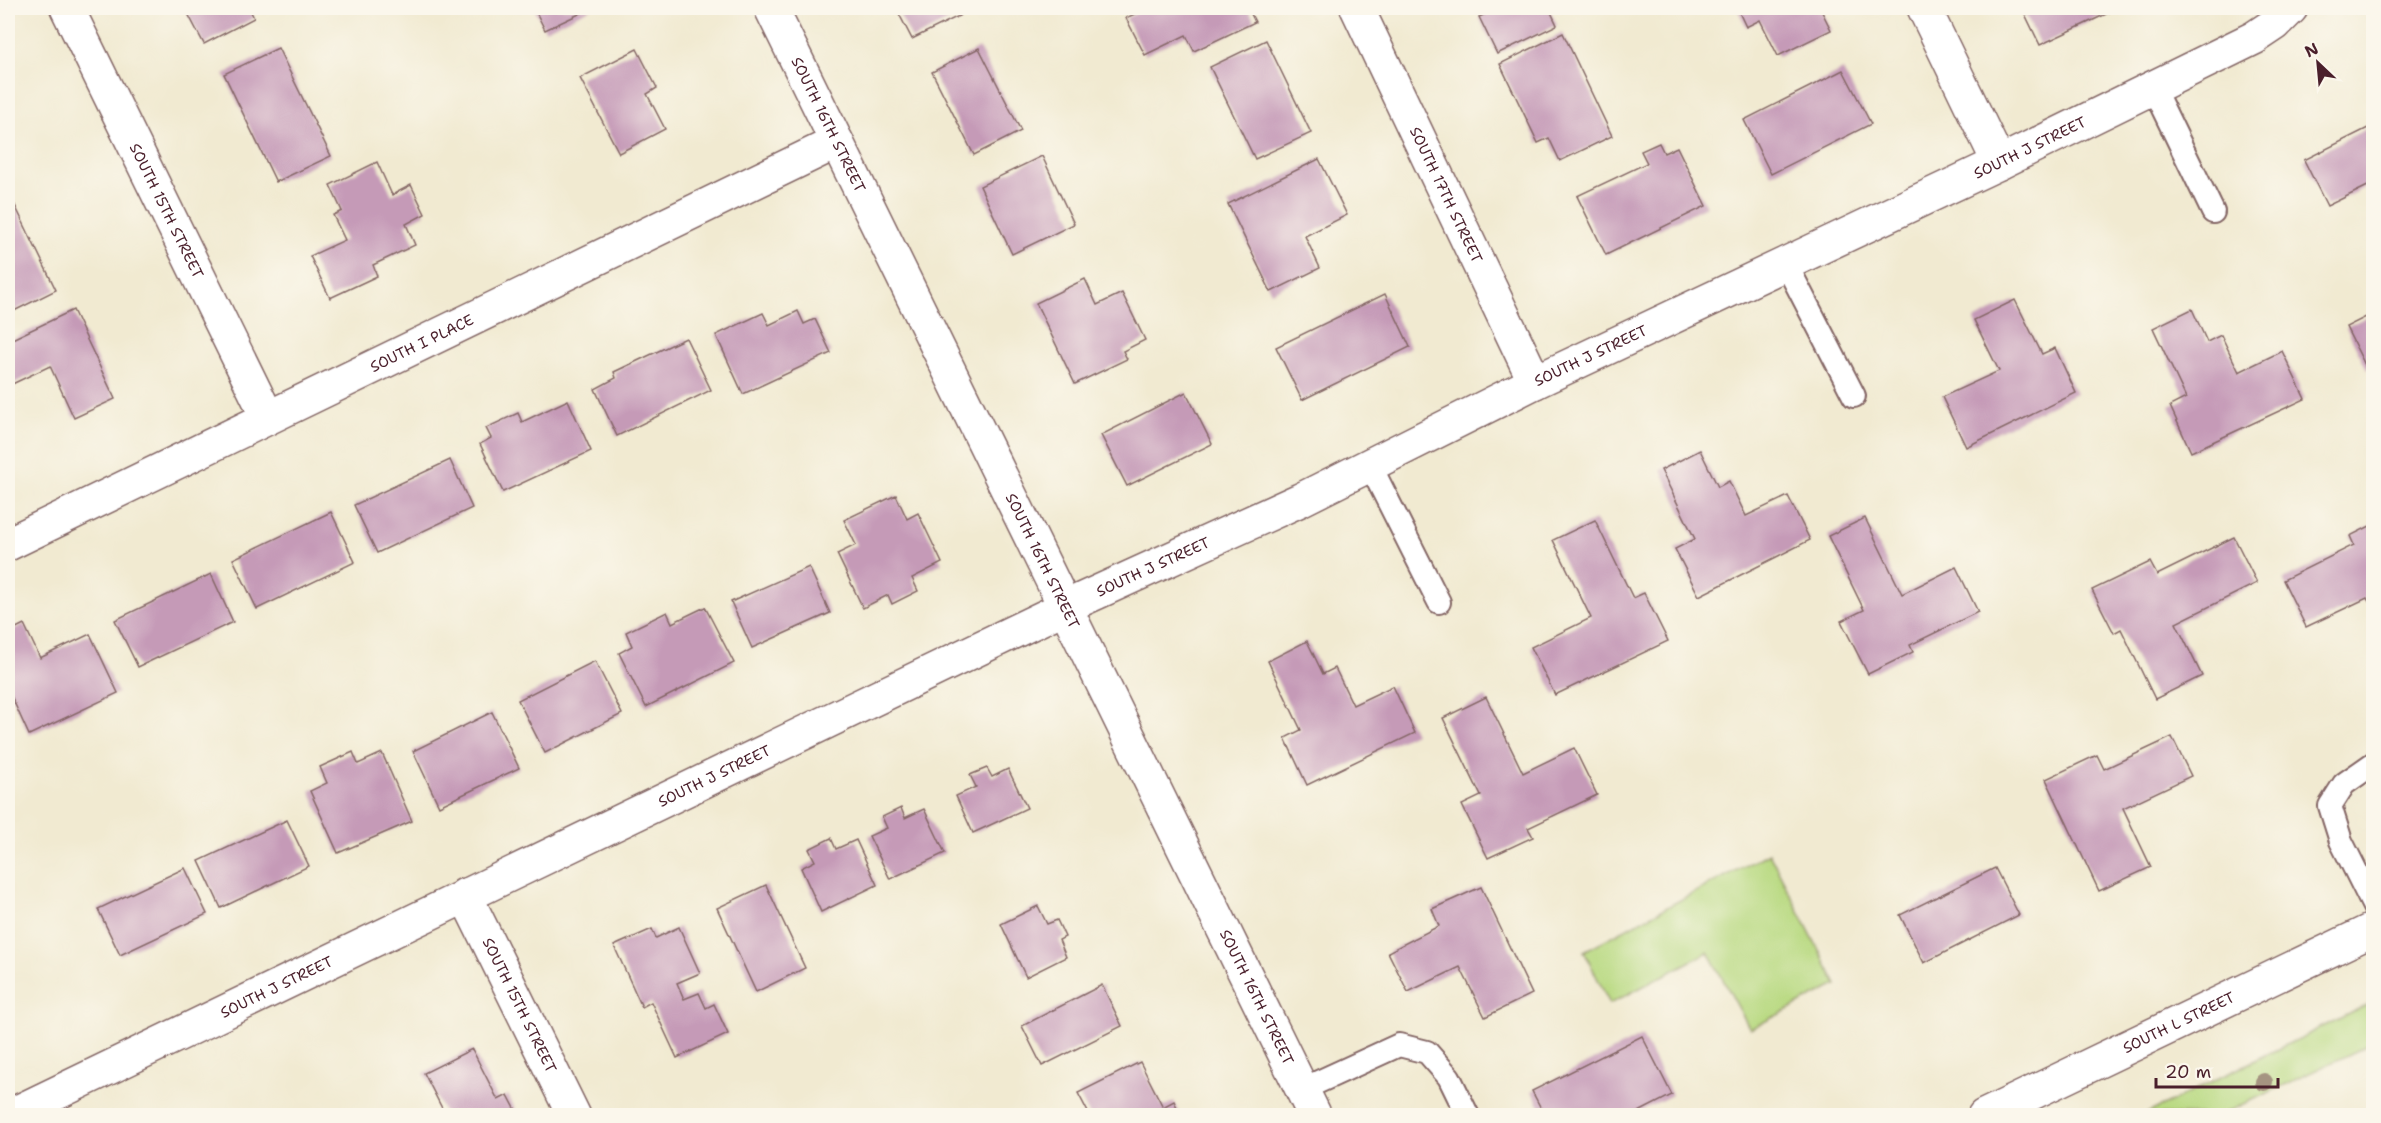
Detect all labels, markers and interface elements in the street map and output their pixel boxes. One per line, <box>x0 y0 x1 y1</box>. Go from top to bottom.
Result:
north arrow <box>2288 33 2348 93</box>
text: N <box>2301 38 2322 62</box>
street label: SOUTH 16TH STREET <box>787 54 870 196</box>
street label: SOUTH J STREET <box>1970 112 2089 184</box>
street label: SOUTH 17TH STREET <box>1405 123 1487 266</box>
street label: SOUTH 15TH STREET <box>125 140 208 282</box>
street label: SOUTH I PLACE <box>367 310 477 377</box>
street label: SOUTH J STREET <box>1531 320 1650 391</box>
street label: SOUTH 16TH STREET <box>1001 490 1084 632</box>
street label: SOUTH J STREET <box>1093 532 1213 601</box>
street label: SOUTH J STREET <box>655 740 774 812</box>
street label: SOUTH 16TH STREET <box>1215 926 1298 1068</box>
street label: SOUTH 15TH STREET <box>478 934 561 1076</box>
street label: SOUTH J STREET <box>217 951 336 1023</box>
street label: SOUTH L STREET <box>2119 987 2238 1058</box>
scale bar <box>2156 1051 2278 1089</box>
text: 20 m <box>2165 1060 2211 1084</box>

